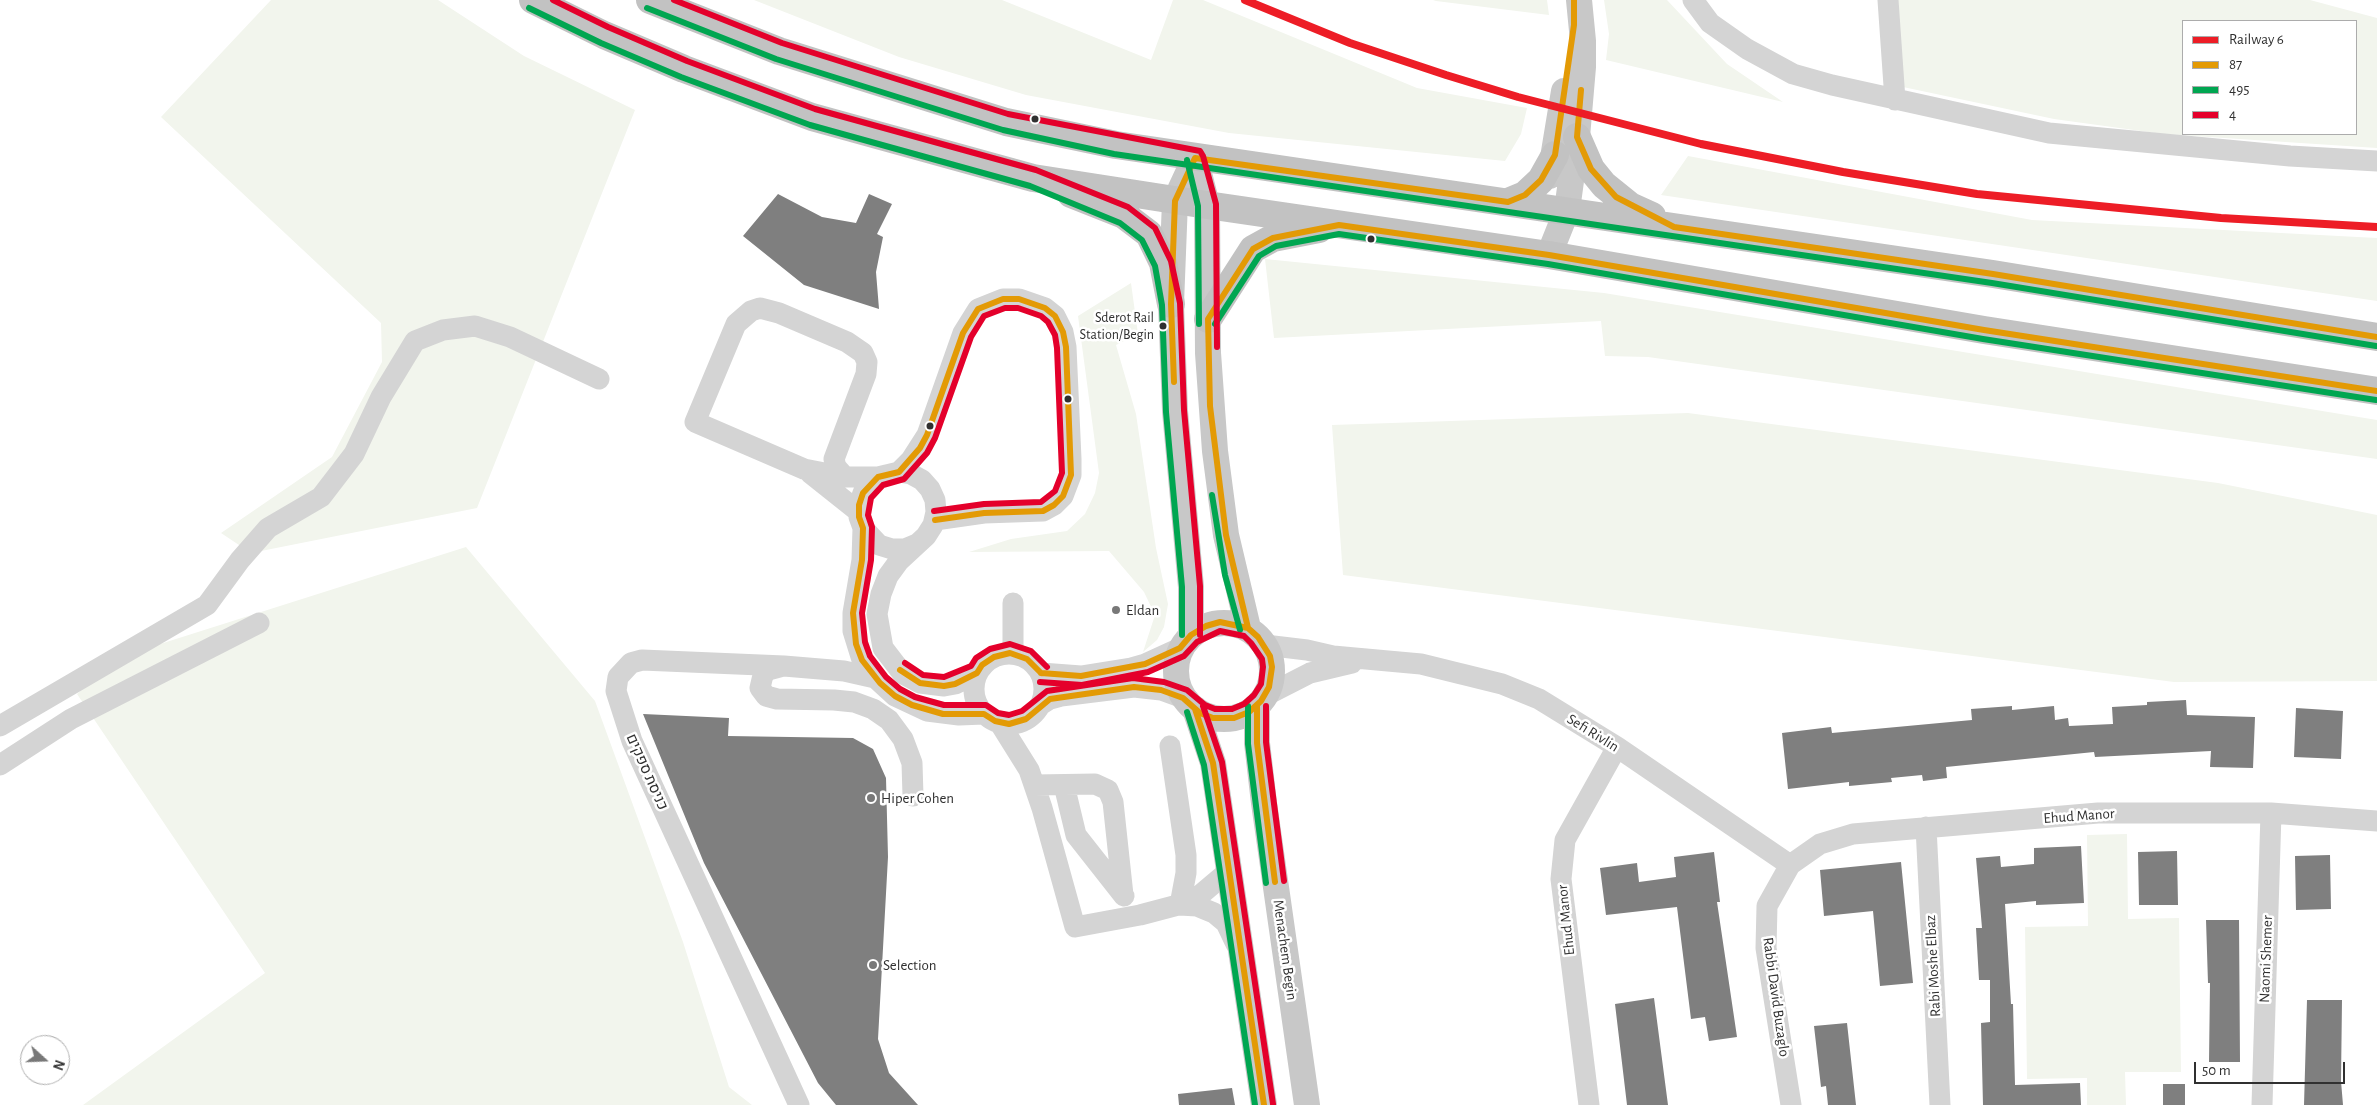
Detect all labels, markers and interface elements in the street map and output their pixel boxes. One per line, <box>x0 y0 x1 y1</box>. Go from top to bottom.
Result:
legend <box>2182 20 2357 135</box>
text: Railway 6 <box>2229 32 2284 47</box>
text: 87 <box>2229 57 2242 72</box>
text: 495 <box>2229 82 2250 97</box>
text: 4 <box>2229 107 2236 122</box>
unlabelled marker <box>1030 114 1040 124</box>
unlabelled marker <box>1366 234 1376 244</box>
place label: Sderot Rail Station/Begin <box>1080 310 1154 342</box>
marker: Sderot Rail Station/Begin <box>1158 321 1168 331</box>
unlabelled marker <box>1063 394 1073 404</box>
unlabelled marker <box>925 421 935 431</box>
place label: Eldan <box>1126 601 1159 619</box>
marker: Eldan <box>1110 604 1122 616</box>
street label: Sefi Rivlin <box>1564 710 1622 756</box>
street label: כניסת ספקים <box>622 731 672 813</box>
place label: Hiper Cohen <box>881 789 954 807</box>
marker: Hiper Cohen <box>865 792 877 804</box>
street label: Ehud Manor <box>2043 805 2115 827</box>
street label: Ehud Manor <box>1553 884 1579 956</box>
street label: Menachem Begin <box>1269 899 1301 1001</box>
street label: Rabi Moshe Elbaz <box>1921 915 1945 1017</box>
street label: Naomi Shemer <box>2255 915 2277 1003</box>
street label: Rabbi David Buzaglo <box>1759 936 1793 1058</box>
place label: Selection <box>883 956 936 974</box>
marker: Selection <box>867 959 879 971</box>
north arrow <box>20 1035 70 1085</box>
scale bar <box>2197 1052 2348 1084</box>
text: N <box>50 1058 66 1072</box>
text: 50 m <box>2202 1063 2231 1078</box>

